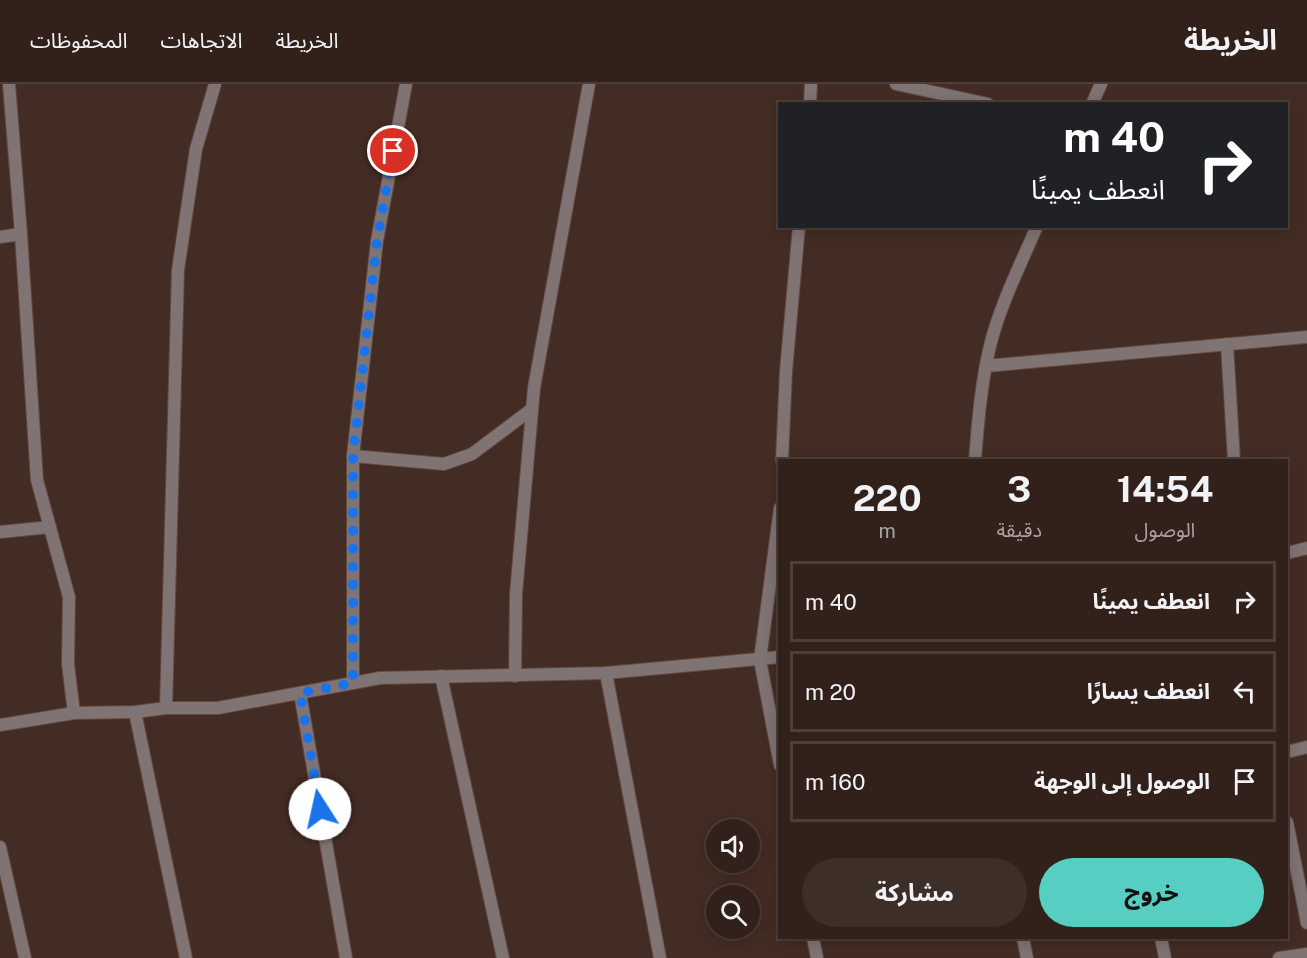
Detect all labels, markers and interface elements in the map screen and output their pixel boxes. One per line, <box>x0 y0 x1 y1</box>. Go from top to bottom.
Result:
text: الخريطة <box>1184 23 1277 56</box>
text: المحفوظات <box>30 28 127 53</box>
text: الاتجاهات <box>160 28 242 53</box>
text: الخريطة <box>275 28 338 53</box>
text: 40 m <box>1063 112 1165 161</box>
pin <box>367 125 418 176</box>
icon: right <box>1186 126 1264 204</box>
icon: arrive <box>376 134 409 167</box>
text: انعطف يمينًا <box>1031 173 1165 205</box>
text: 3 <box>1007 468 1031 510</box>
text: 14:54 <box>1117 468 1213 510</box>
text: 220 <box>853 477 922 519</box>
text: دقيقة <box>996 518 1042 542</box>
text: الوصول <box>1135 518 1195 542</box>
text: m <box>879 519 896 543</box>
icon: right <box>1228 585 1261 618</box>
text: انعطف يمينًا <box>1093 588 1210 614</box>
text: 40 m <box>805 589 857 615</box>
icon: left <box>1228 675 1261 708</box>
text: انعطف يسارًا <box>1087 678 1210 704</box>
text: 20 m <box>805 679 856 705</box>
icon: arrive <box>1228 765 1261 798</box>
text: الوصول إلى الوجهة <box>1034 768 1210 794</box>
text: 160 m <box>805 769 865 795</box>
position arrow <box>288 777 352 841</box>
map controls <box>706 819 760 939</box>
button: sound <box>706 819 760 873</box>
button: مشاركة <box>802 858 1027 927</box>
button: خروج <box>1039 858 1264 927</box>
button: search <box>706 885 760 939</box>

